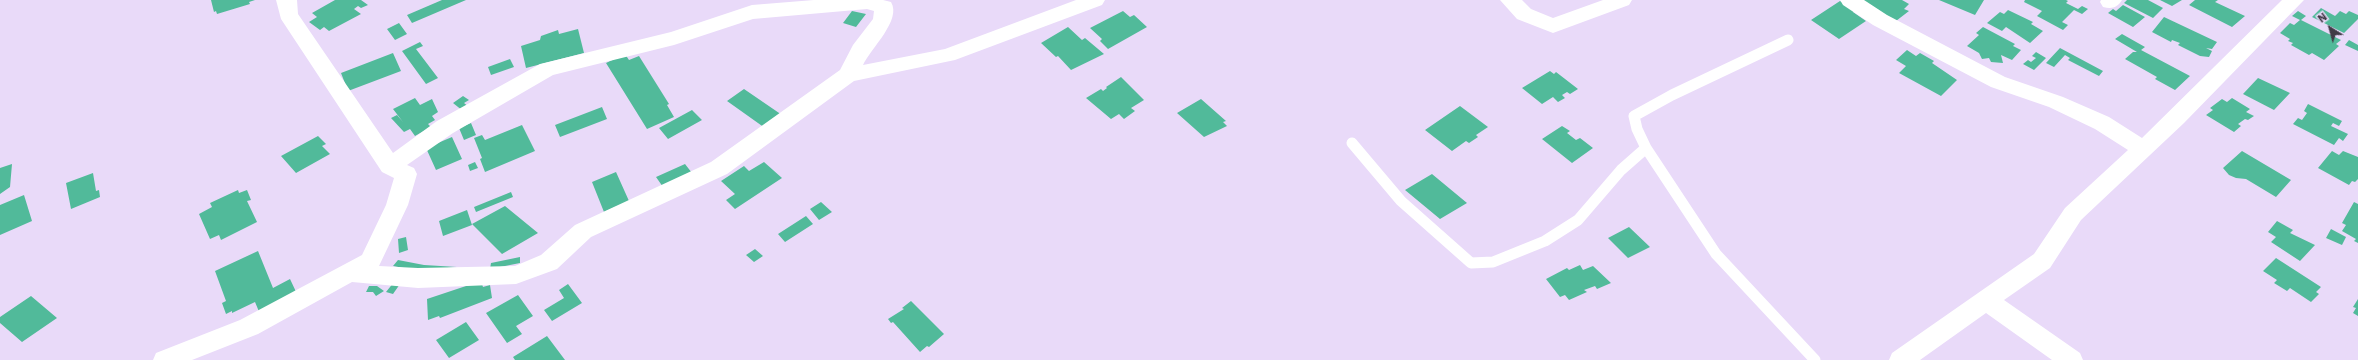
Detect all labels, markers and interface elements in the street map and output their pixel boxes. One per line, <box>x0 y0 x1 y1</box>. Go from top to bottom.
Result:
north arrow <box>2310 8 2350 48</box>
text: N <box>2315 10 2330 26</box>

